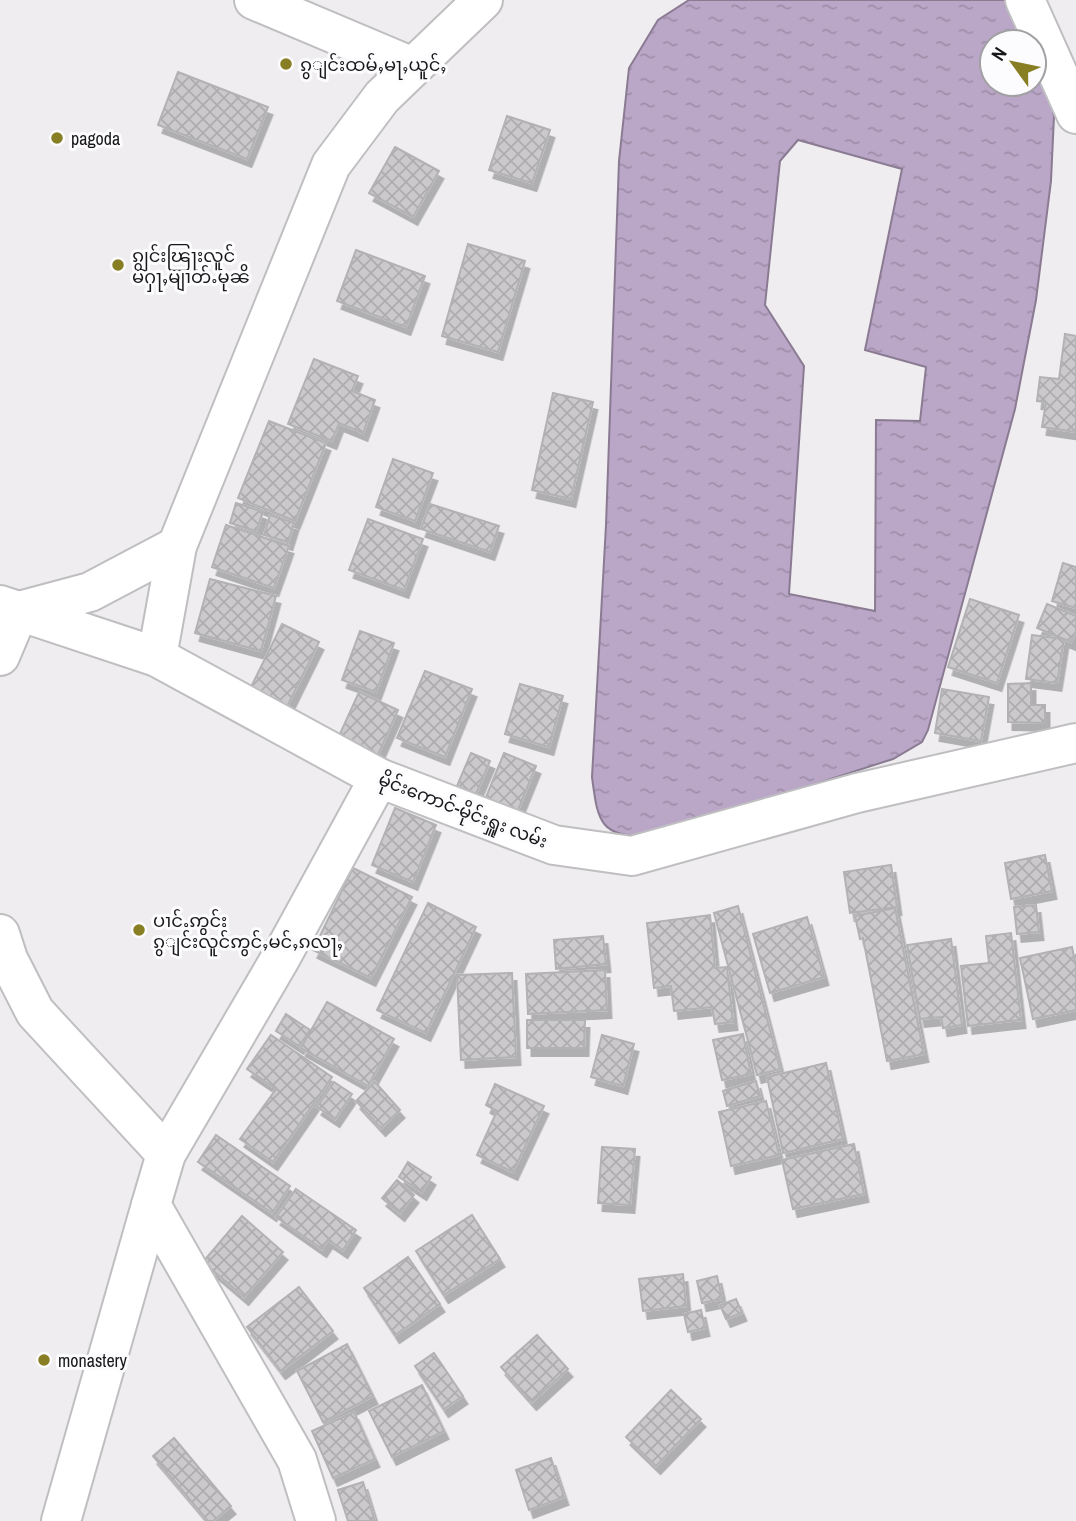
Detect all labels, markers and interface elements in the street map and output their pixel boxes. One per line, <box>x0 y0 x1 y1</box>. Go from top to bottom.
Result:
north arrow <box>978 28 1048 98</box>
text: N <box>985 42 1013 66</box>
place label: ၵွျင်းထမ်ႇမႃႇယူင်ႇ <box>300 52 447 80</box>
marker: ၵွျင်းထမ်ႇမႃႇယူင်ႇ <box>278 56 294 72</box>
place label: pagoda <box>71 126 120 151</box>
marker: pagoda <box>49 130 65 146</box>
place label: ၵျွင်းၽြႃးလူင် မႁႃႇမျၢတ်ႉမုၼိ <box>132 243 250 292</box>
marker: ၵျွင်းၽြႃးလူင် မႁႃႇမျၢတ်ႉမုၼိ <box>110 257 126 273</box>
street label: မိုင်းကောင်-မိုင်းရှူး လမ်း <box>374 765 551 857</box>
place label: ပၢင်ႇဢွင်ႈ ၵွျင်းလူင်ဢွင်ႇမင်ႇၵလႃႇ <box>153 908 343 957</box>
marker: ပၢင်ႇဢွင်ႈ ၵွျင်းလူင်ဢွင်ႇမင်ႇၵလႃႇ <box>131 922 147 938</box>
place label: monastery <box>58 1348 128 1373</box>
marker: monastery <box>36 1352 52 1368</box>

